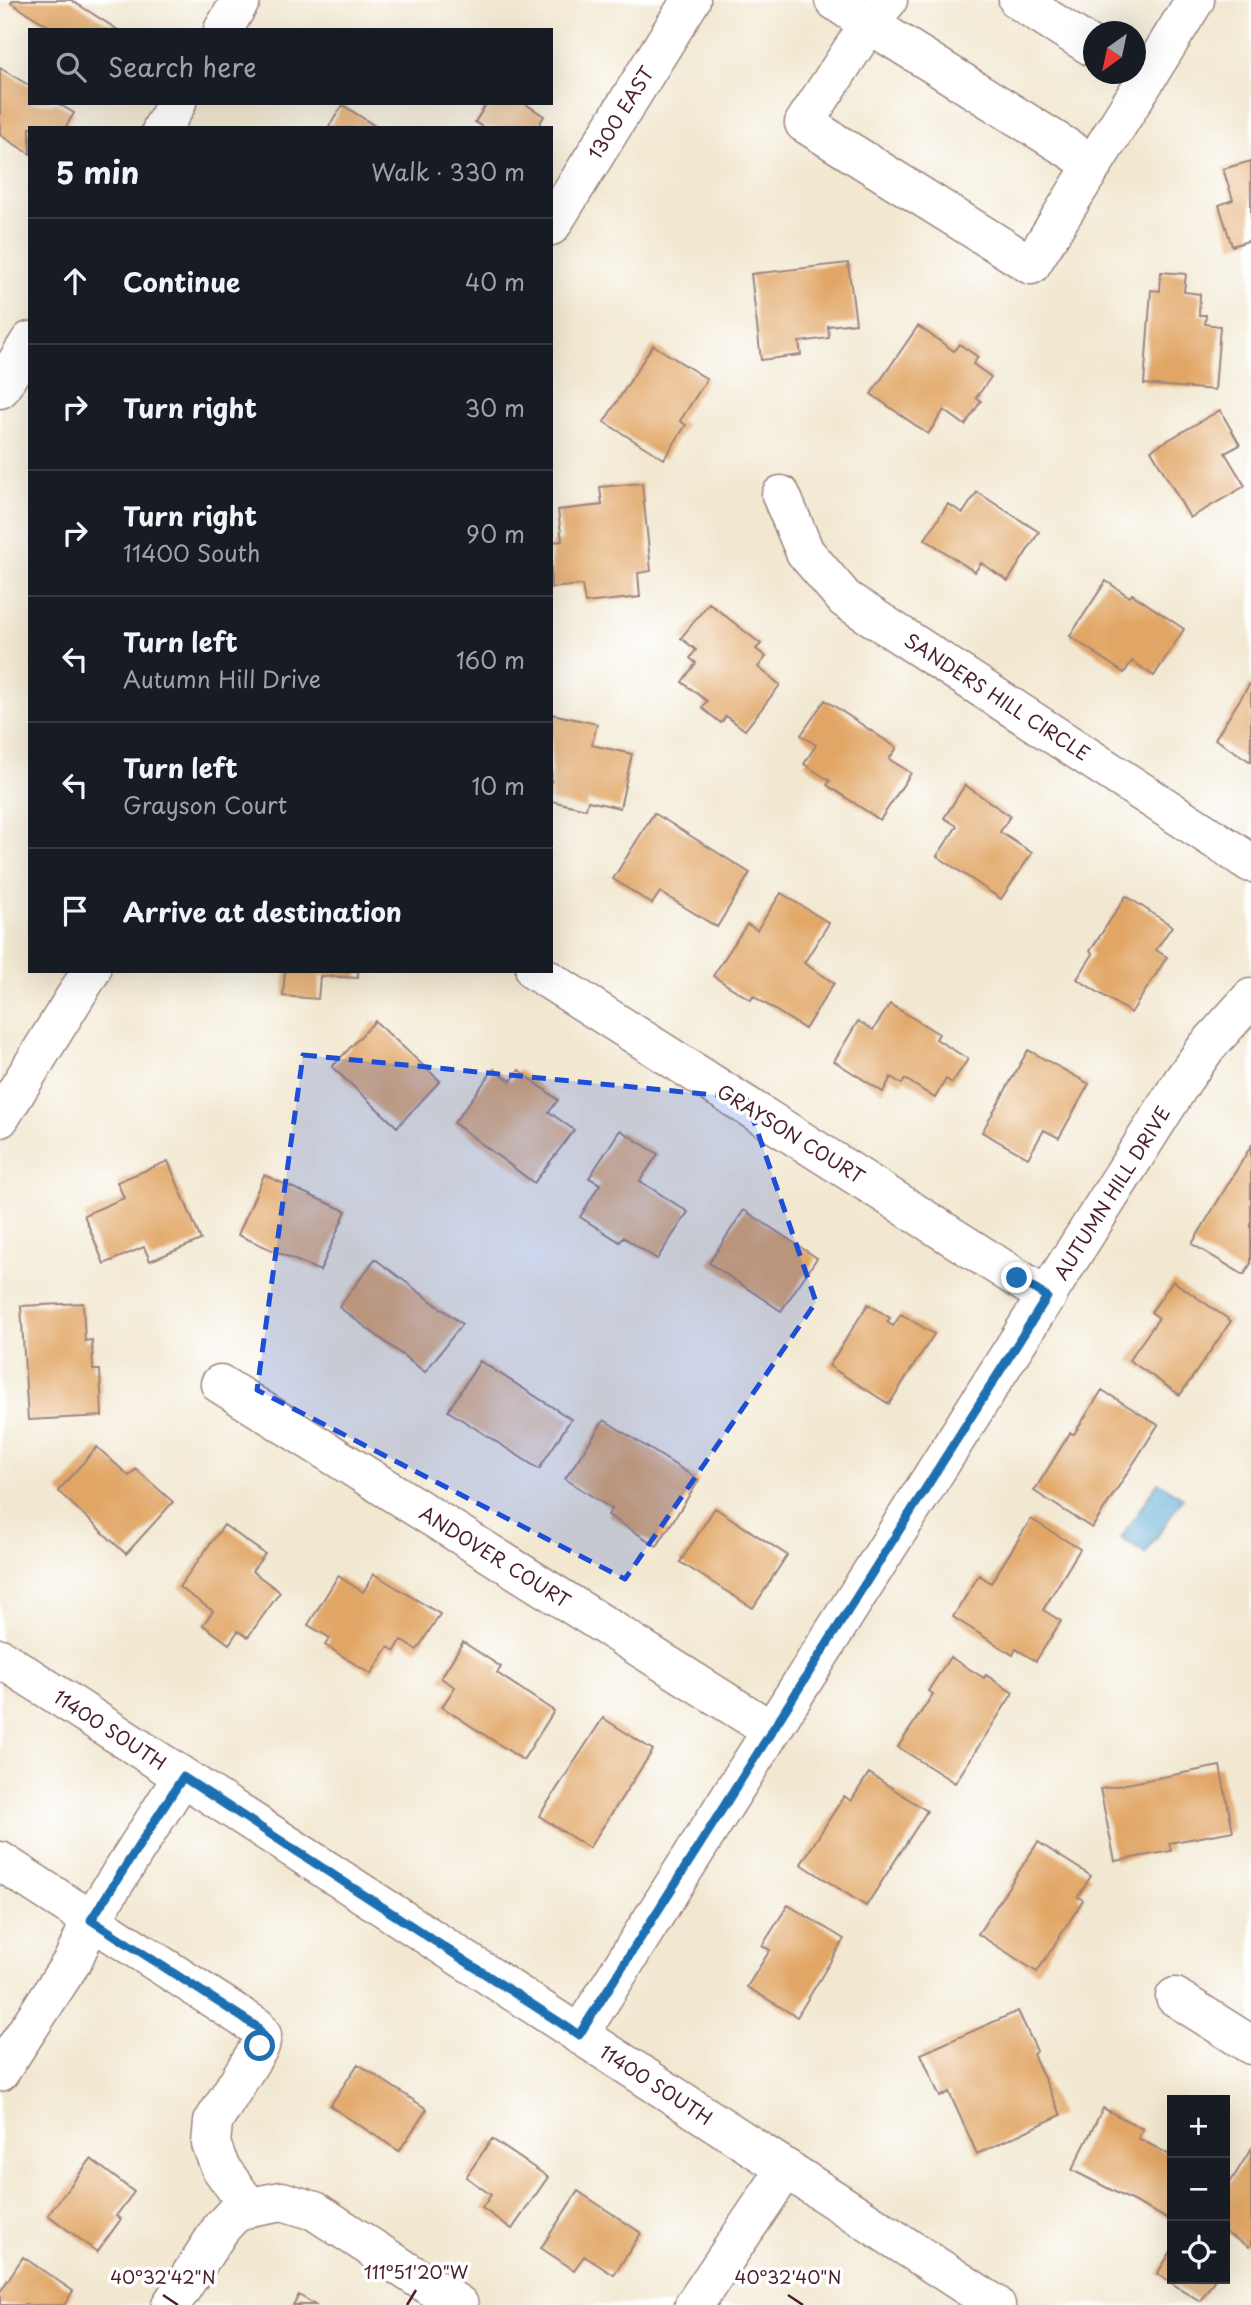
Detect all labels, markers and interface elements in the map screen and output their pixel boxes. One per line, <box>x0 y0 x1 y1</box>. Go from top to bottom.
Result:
north arrow <box>1083 21 1146 84</box>
search box <box>28 28 553 105</box>
text: Search here <box>108 47 257 86</box>
icon: search <box>52 48 90 86</box>
street label: 1300 EAST <box>580 61 660 164</box>
text: 5 min <box>56 149 139 194</box>
text: Walk · 330 m <box>371 154 525 189</box>
icon: ahead <box>56 262 94 300</box>
text: Continue <box>123 262 240 301</box>
text: 40 m <box>465 264 525 299</box>
icon: right <box>56 388 94 426</box>
text: Turn right <box>123 388 257 427</box>
text: 30 m <box>464 390 525 425</box>
text: Turn right <box>123 496 257 535</box>
icon: right <box>56 514 94 552</box>
text: 90 m <box>466 516 525 551</box>
text: 11400 South <box>123 535 260 570</box>
text: Turn left <box>123 622 238 661</box>
street label: SANDERS HILL CIRCLE <box>899 625 1096 767</box>
icon: left <box>56 640 94 678</box>
text: 160 m <box>456 642 525 677</box>
text: Autumn Hill Drive <box>123 661 321 696</box>
text: Turn left <box>123 748 238 787</box>
icon: left <box>56 766 94 804</box>
text: 10 m <box>471 768 525 803</box>
text: Grayson Court <box>123 787 287 822</box>
icon: arrive <box>56 892 94 930</box>
text: Arrive at destination <box>123 892 402 931</box>
street label: GRAYSON COURT <box>712 1076 871 1190</box>
street label: AUTUMN HILL DRIVE <box>1046 1100 1176 1285</box>
route end <box>1001 1262 1032 1293</box>
street label: ANDOVER COURT <box>415 1498 577 1614</box>
street label: 11400 SOUTH <box>49 1682 172 1776</box>
route start <box>244 2030 275 2061</box>
street label: 11400 SOUTH <box>595 2037 718 2131</box>
map controls <box>1167 2095 1230 2284</box>
button: + <box>1167 2095 1230 2158</box>
button: − <box>1167 2158 1230 2221</box>
button: locate <box>1167 2221 1230 2284</box>
text: 111°51'20"W <box>364 2258 469 2285</box>
text: 40°32'42"N <box>110 2263 216 2290</box>
text: 40°32'40"N <box>735 2263 841 2290</box>

